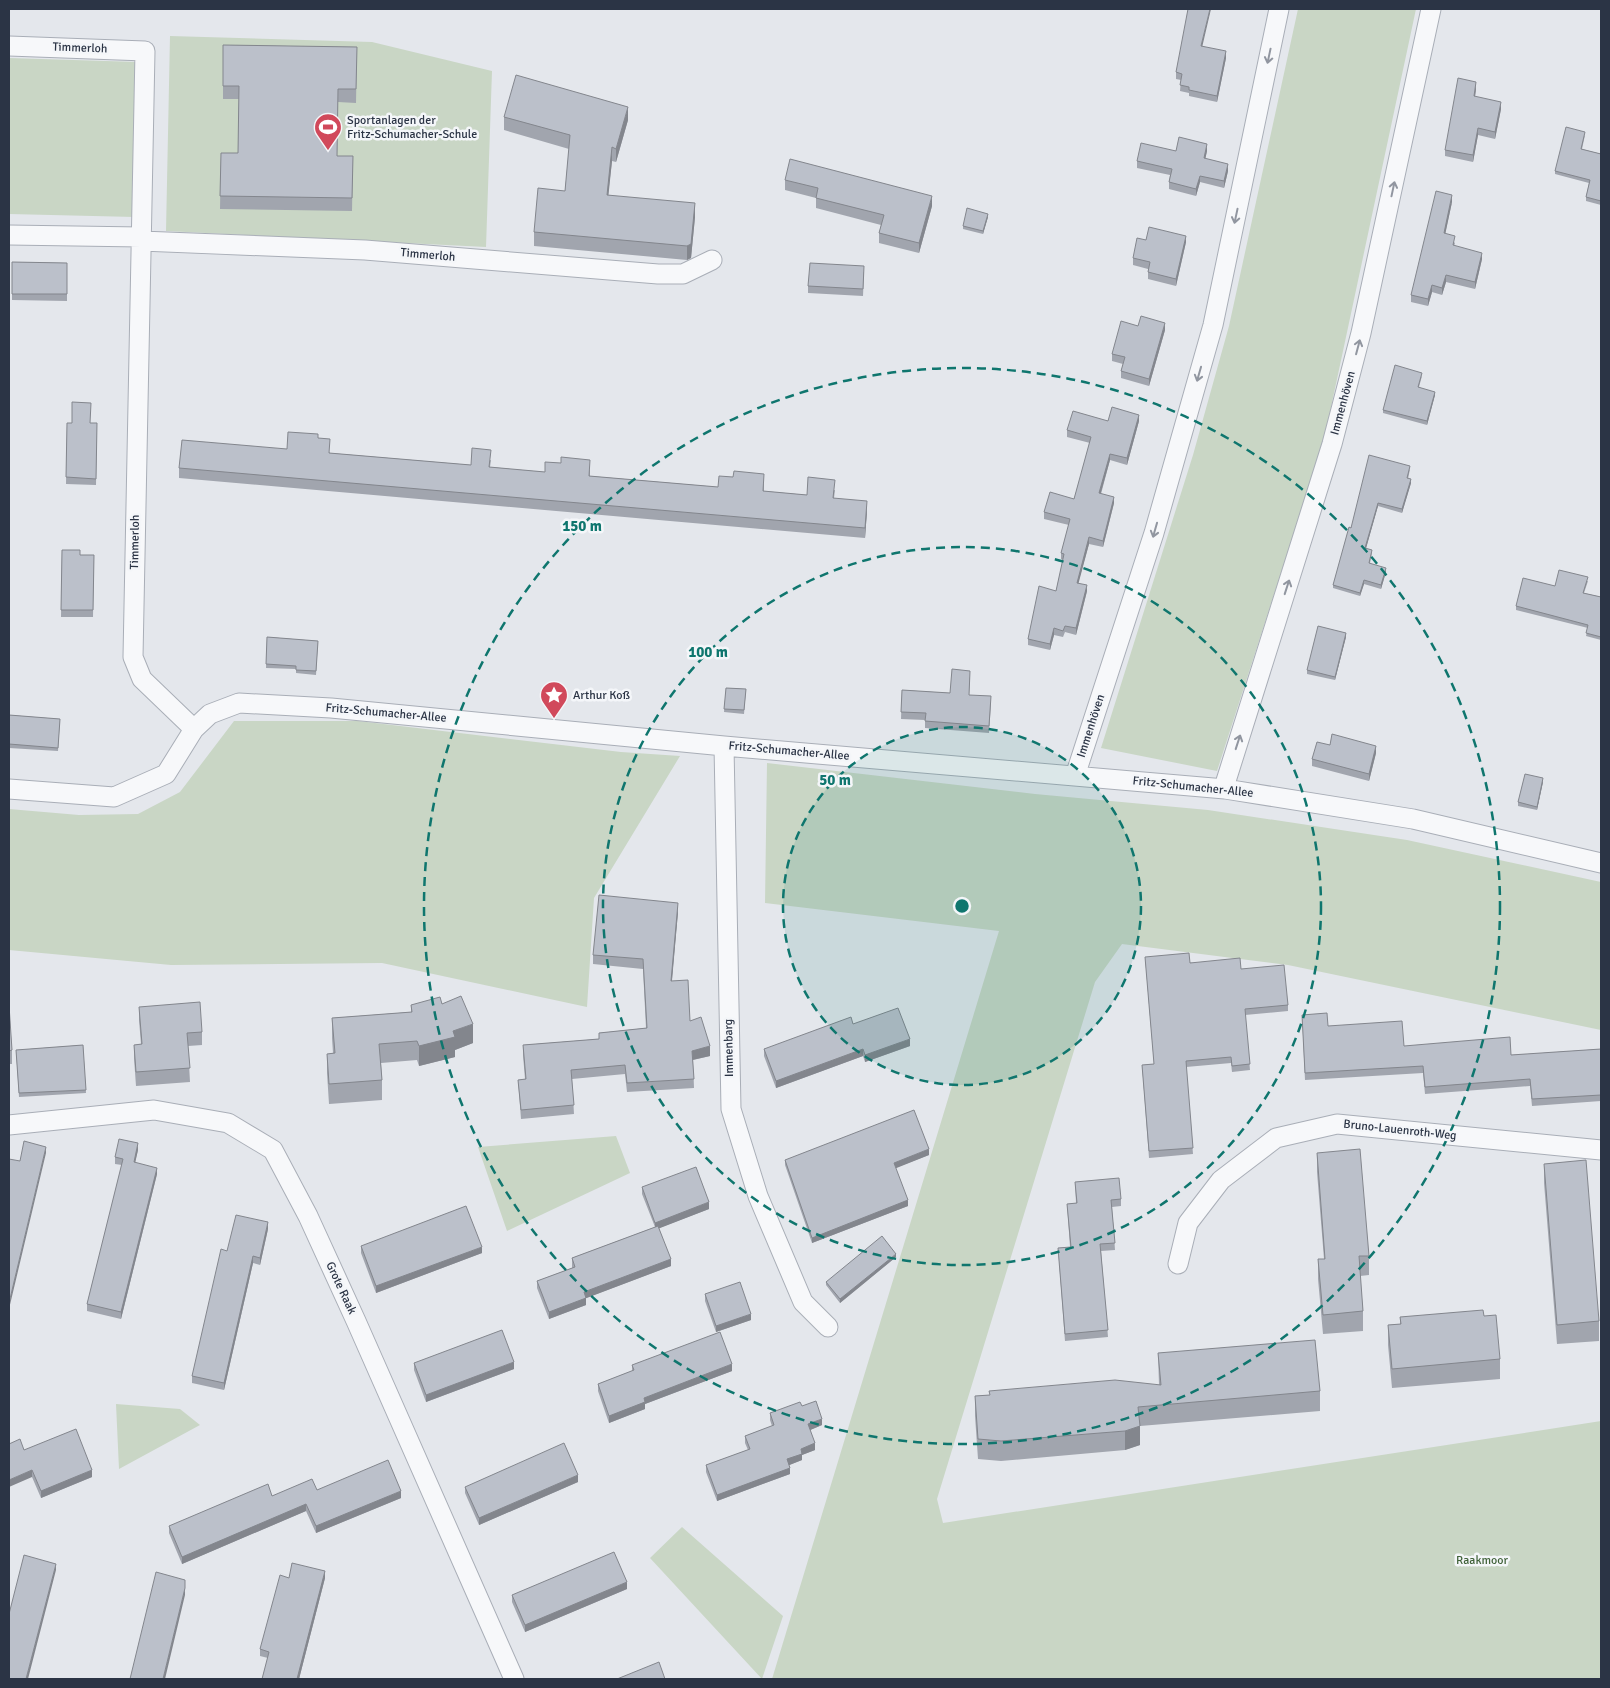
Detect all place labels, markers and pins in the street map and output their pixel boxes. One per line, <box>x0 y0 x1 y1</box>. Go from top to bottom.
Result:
sports icon: Sportanlagen der Fritz-Schumacher-Schule <box>313 112 343 151</box>
place label: Sportanlagen der Fritz-Schumacher-Schule <box>347 113 477 142</box>
place icon: Arthur Koß <box>539 680 569 719</box>
place label: Arthur Koß <box>573 688 630 703</box>
centre of rings <box>953 897 971 915</box>

